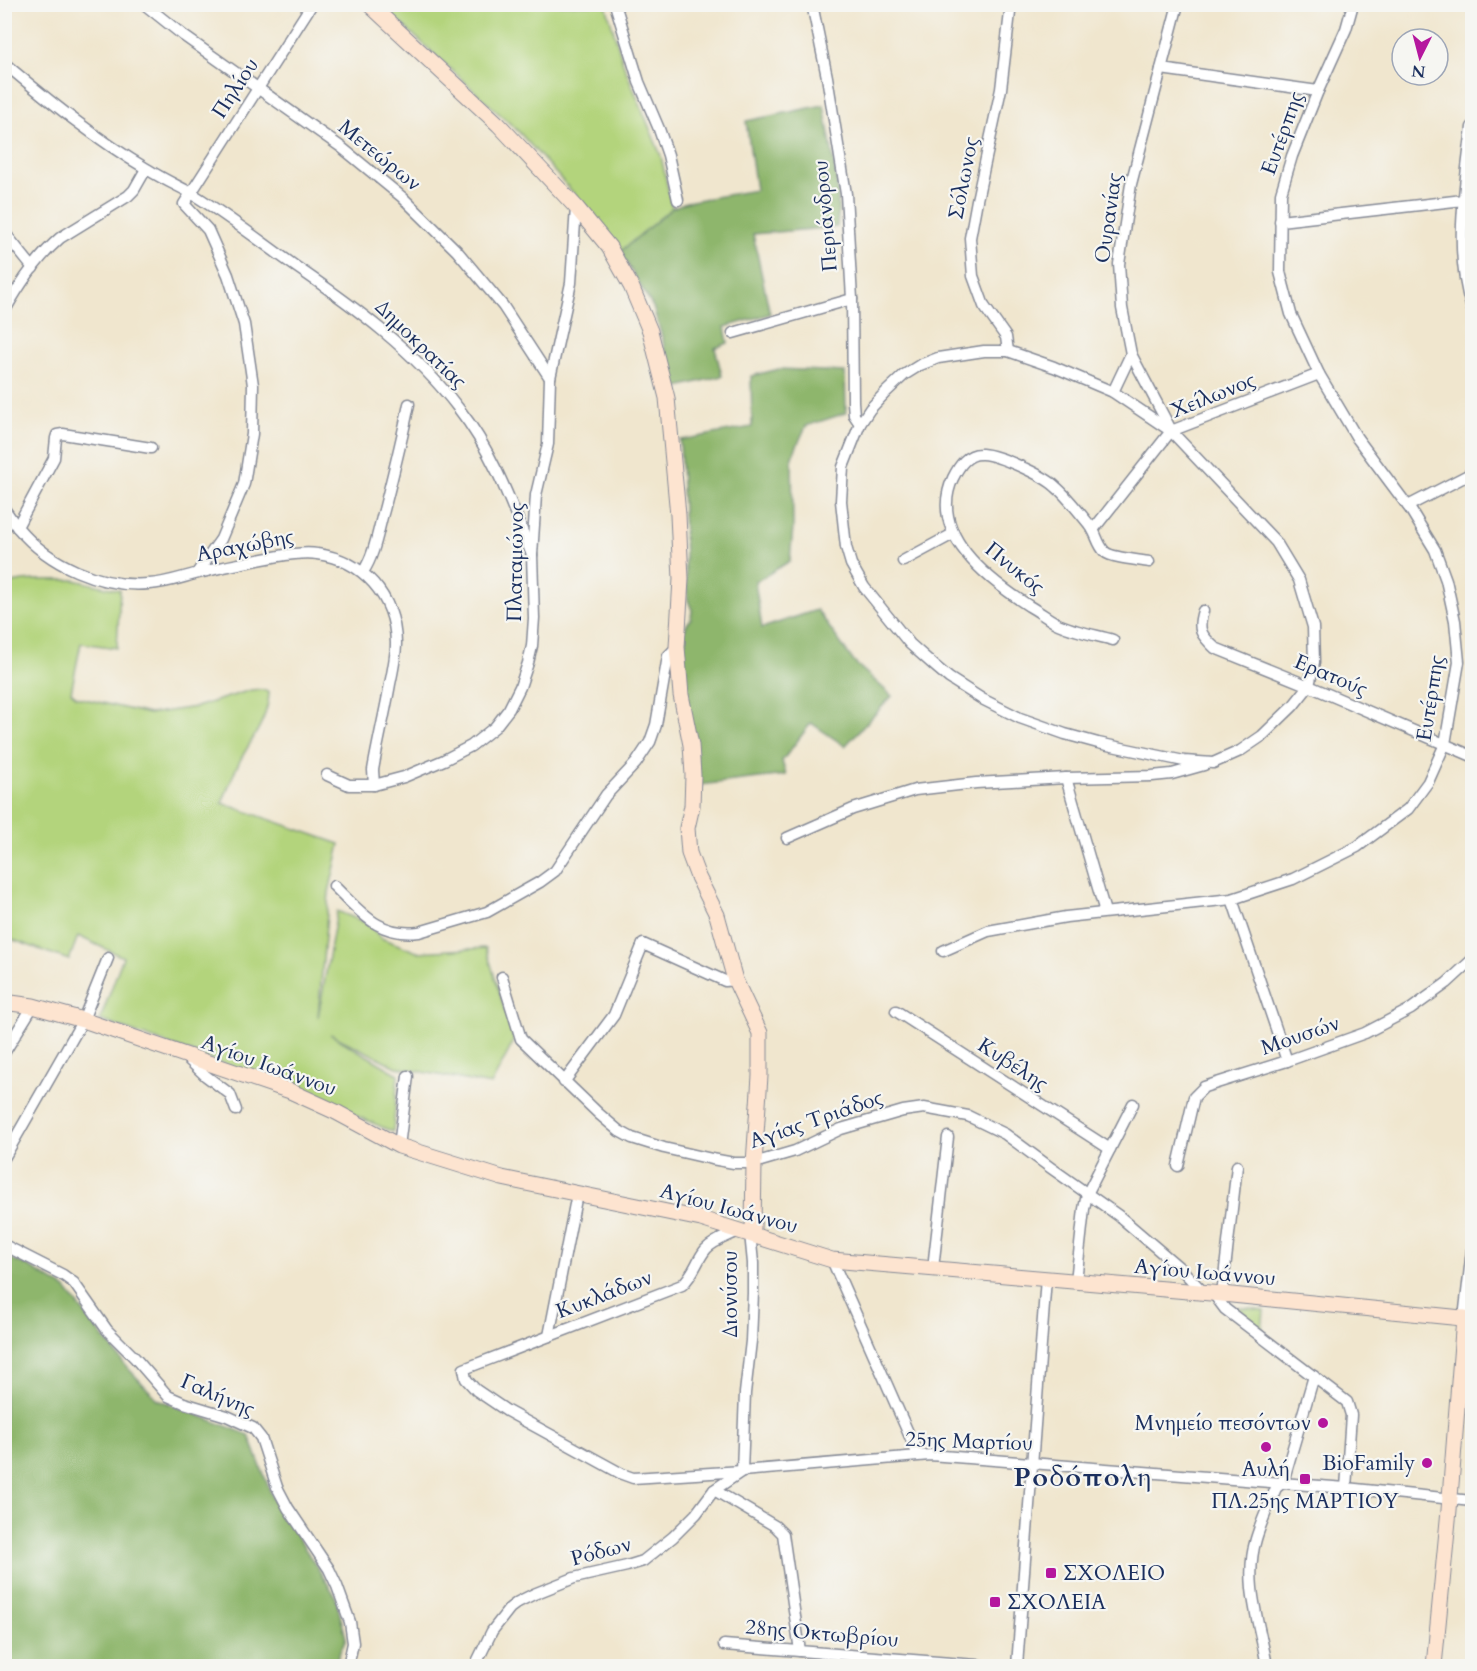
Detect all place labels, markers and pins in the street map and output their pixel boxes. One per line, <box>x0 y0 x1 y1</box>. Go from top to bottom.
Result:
place label: Μνημείο πεσόντων <box>1135 1409 1311 1438</box>
marker: Μνημείο πεσόντων <box>1316 1416 1330 1430</box>
marker: Αυλή <box>1259 1440 1273 1454</box>
place label: BioFamily <box>1322 1449 1415 1478</box>
place label: Αυλή <box>1242 1455 1290 1484</box>
marker: BioFamily <box>1420 1456 1434 1470</box>
marker: ΠΛ.25ης ΜΑΡΤΙΟΥ <box>1298 1472 1312 1486</box>
place label: ΠΛ.25ης ΜΑΡΤΙΟΥ <box>1211 1487 1399 1516</box>
place label: ΣΧΟΛΕΙΟ <box>1063 1559 1165 1588</box>
marker: ΣΧΟΛΕΙΟ <box>1044 1566 1058 1580</box>
place label: ΣΧΟΛΕΙΑ <box>1007 1588 1106 1617</box>
marker: ΣΧΟΛΕΙΑ <box>988 1595 1002 1609</box>

